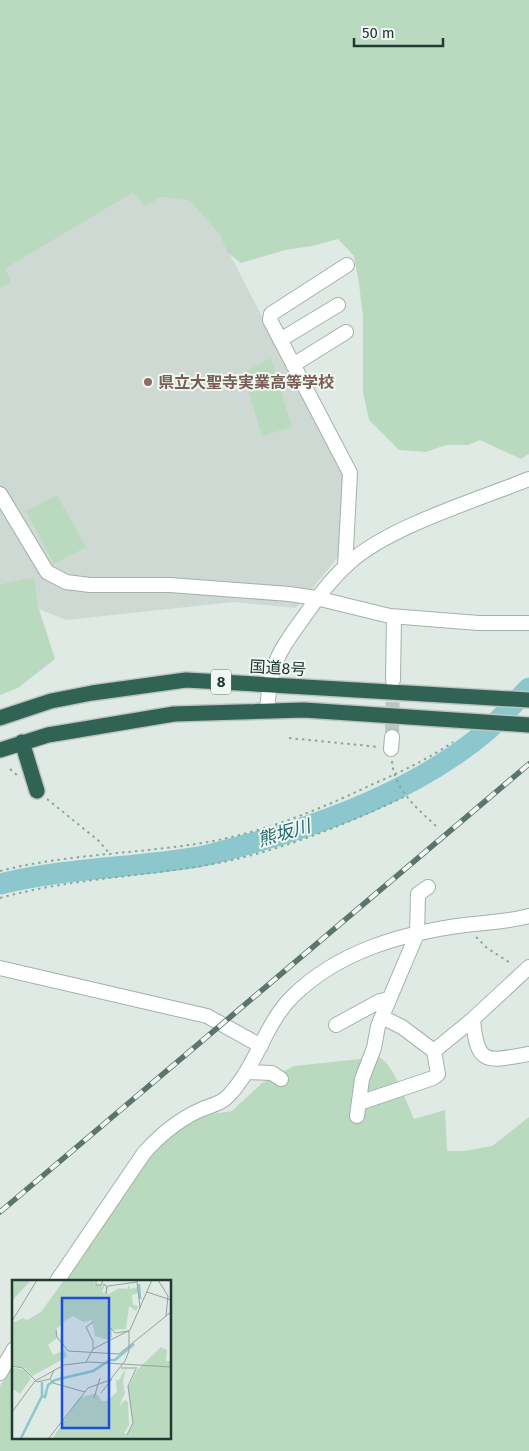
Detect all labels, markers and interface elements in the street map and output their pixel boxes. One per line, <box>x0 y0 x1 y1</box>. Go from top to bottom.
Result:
scale bar <box>354 15 443 47</box>
text: 50 m <box>362 24 395 42</box>
place label: 県立大聖寺実業高等学校 <box>158 373 334 392</box>
marker: 県立大聖寺実業高等学校 <box>142 376 154 388</box>
street label: 国道8号 <box>249 657 307 679</box>
road number: 8 <box>211 670 231 694</box>
water label: 熊坂川 <box>255 814 315 851</box>
inset map <box>12 1280 171 1438</box>

